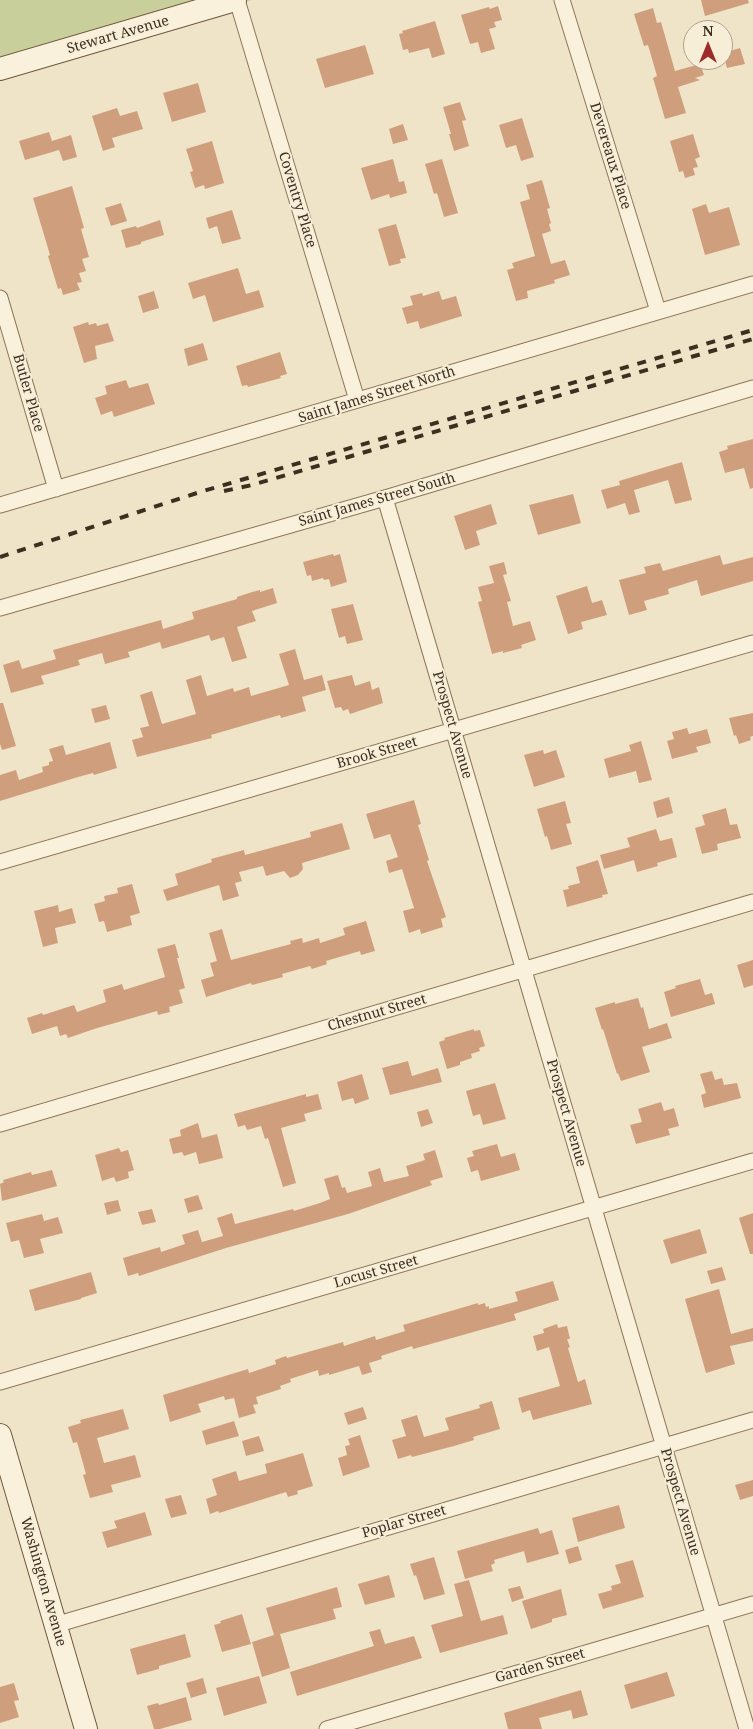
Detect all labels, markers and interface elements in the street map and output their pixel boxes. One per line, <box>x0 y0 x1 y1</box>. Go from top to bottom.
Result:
street label: Stewart Avenue <box>65 12 171 58</box>
north arrow <box>683 20 733 70</box>
text: N <box>702 21 714 40</box>
street label: Devereaux Place <box>586 101 634 211</box>
street label: Coventry Place <box>274 150 320 250</box>
street label: Butler Place <box>9 352 47 434</box>
street label: Saint James Street North <box>297 363 457 427</box>
street label: Saint James Street South <box>297 470 457 530</box>
street label: Prospect Avenue <box>429 669 475 781</box>
street label: Brook Street <box>335 734 419 772</box>
street label: Chestnut Street <box>326 991 428 1035</box>
street label: Prospect Avenue <box>543 1057 589 1169</box>
street label: Locust Street <box>332 1252 420 1292</box>
street label: Prospect Avenue <box>657 1446 703 1558</box>
street label: Poplar Street <box>360 1502 448 1542</box>
street label: Washington Avenue <box>17 1516 69 1648</box>
street label: Garden Street <box>493 1645 587 1687</box>

